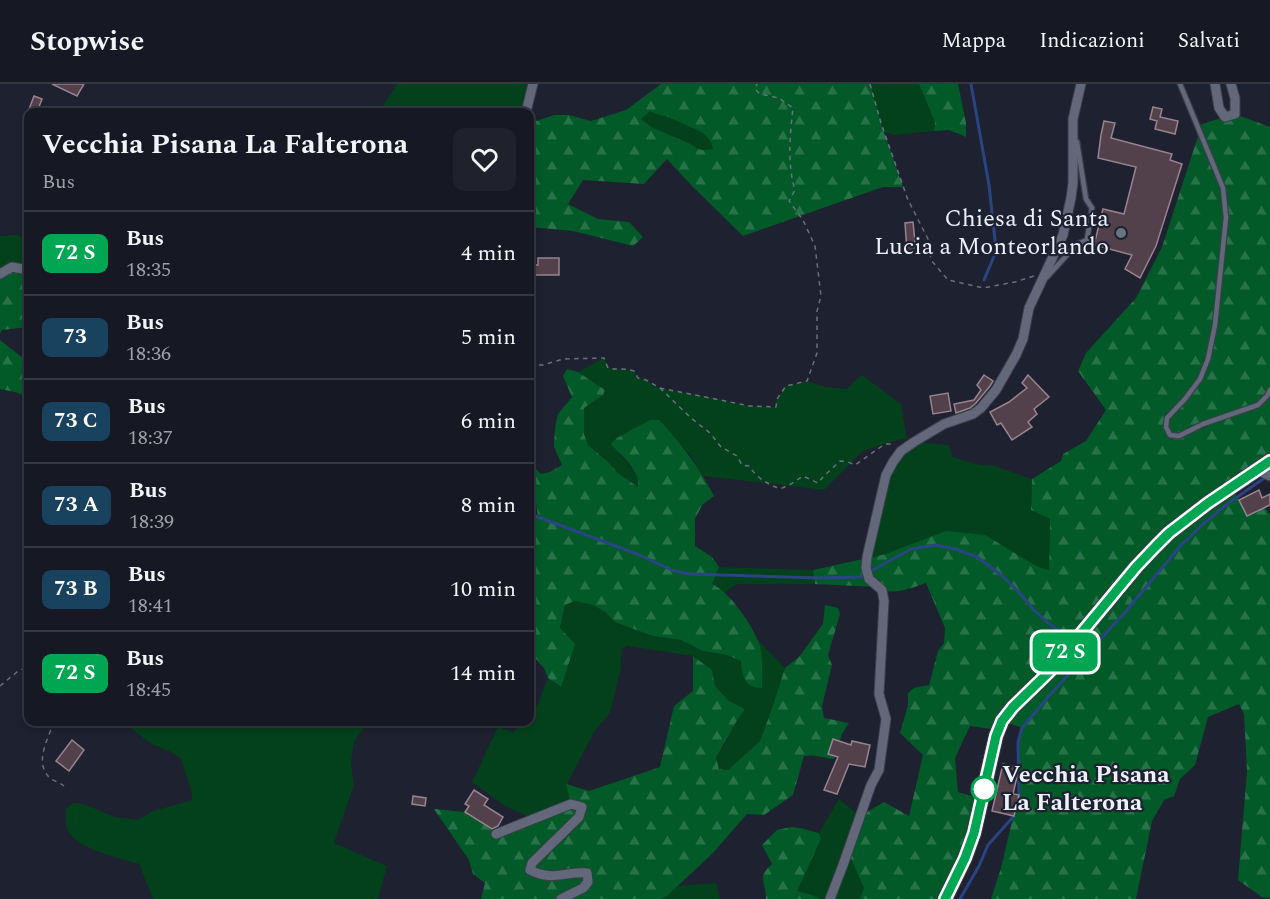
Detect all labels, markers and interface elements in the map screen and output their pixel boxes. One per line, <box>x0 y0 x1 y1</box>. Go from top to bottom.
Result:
text: Stopwise <box>30 20 144 63</box>
text: Mappa <box>942 25 1006 57</box>
text: Indicazioni <box>1039 25 1145 57</box>
text: Salvati <box>1178 25 1240 57</box>
text: Vecchia Pisana La Falterona <box>42 123 408 166</box>
button: heart <box>453 128 516 191</box>
text: Bus <box>42 167 75 197</box>
place label: Chiesa di Santa Lucia a Monteorlando <box>874 201 1109 265</box>
text: Bus <box>126 222 164 255</box>
marker: Chiesa di Santa Lucia a Monteorlando <box>1114 226 1128 240</box>
text: 72 S <box>55 237 95 269</box>
text: 4 min <box>461 237 516 270</box>
text: 18:35 <box>126 255 171 285</box>
text: Bus <box>126 306 164 339</box>
text: 73 <box>63 321 87 353</box>
text: 5 min <box>461 321 516 354</box>
text: 18:36 <box>126 339 171 369</box>
text: Bus <box>128 390 166 423</box>
text: 73 C <box>54 405 98 437</box>
text: 6 min <box>461 405 516 438</box>
text: 18:37 <box>128 423 173 453</box>
text: Bus <box>129 474 167 507</box>
text: 73 A <box>54 489 99 521</box>
text: 8 min <box>461 489 516 522</box>
text: 18:39 <box>129 507 174 537</box>
text: Bus <box>128 558 166 591</box>
text: 73 B <box>54 573 98 605</box>
text: 10 min <box>450 573 516 606</box>
text: 18:41 <box>128 591 173 621</box>
line badge: 72 S <box>1023 632 1107 672</box>
text: 72 S <box>1045 636 1085 668</box>
text: Bus <box>126 642 164 675</box>
text: 72 S <box>55 657 95 689</box>
text: 14 min <box>450 657 516 690</box>
text: 18:45 <box>126 675 171 705</box>
place label: Vecchia Pisana La Falterona <box>1002 757 1170 821</box>
marker: Vecchia Pisana La Falterona <box>971 776 997 802</box>

